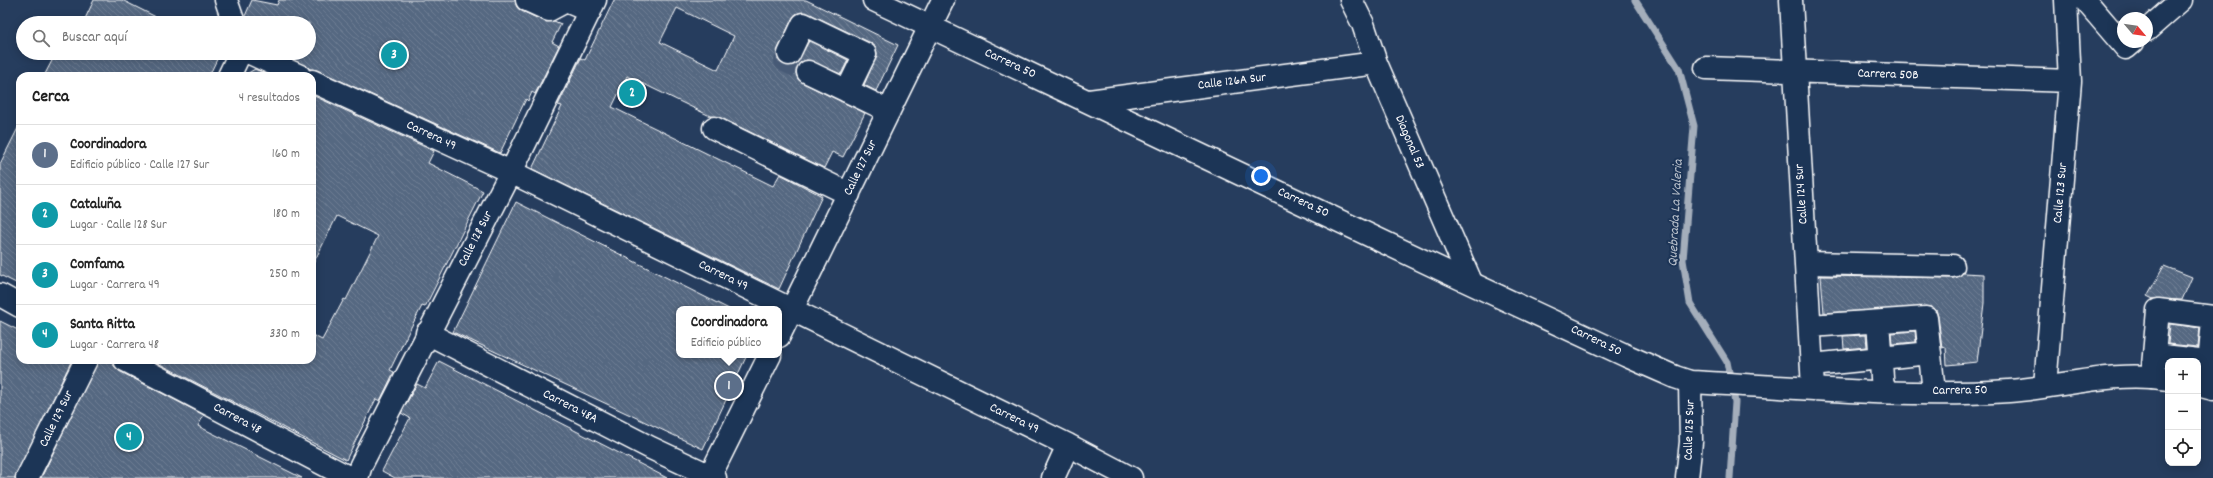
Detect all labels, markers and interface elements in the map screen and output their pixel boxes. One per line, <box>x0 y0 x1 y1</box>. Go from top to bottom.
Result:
north arrow <box>2117 12 2153 48</box>
search box <box>16 16 316 60</box>
icon: search <box>30 27 52 49</box>
text: Buscar aquí <box>62 27 127 49</box>
pin: 3 <box>381 40 407 70</box>
street label: Carrera 50 <box>981 44 1039 84</box>
street label: Carrera 50B <box>1857 64 1919 86</box>
street label: Calle 126A Sur <box>1197 68 1267 96</box>
pin: 2 <box>619 78 645 108</box>
text: Cerca <box>32 86 69 110</box>
text: 4 resultados <box>239 89 300 108</box>
street label: Diagonal 53 <box>1389 112 1429 172</box>
street label: Carrera 49 <box>403 116 459 156</box>
text: Coordinadora <box>70 134 146 156</box>
street label: Calle 127 Sur <box>839 137 883 199</box>
text: 1 <box>44 145 46 164</box>
text: 160 m <box>272 145 300 164</box>
text: Edificio público · Calle 127 Sur <box>70 156 209 175</box>
water label: Quebrada La Valeria <box>1663 158 1689 267</box>
street label: Calle 123 Sur <box>2049 162 2073 224</box>
street label: Calle 124 Sur <box>1790 163 1814 225</box>
your location <box>1251 166 1271 186</box>
street label: Carrera 50 <box>1274 183 1332 223</box>
text: Cataluña <box>70 194 121 216</box>
text: 2 <box>42 205 48 224</box>
text: 180 m <box>273 205 300 224</box>
street label: Calle 128 Sur <box>454 208 498 270</box>
text: Lugar · Calle 128 Sur <box>70 216 167 235</box>
text: Comfama <box>70 254 124 276</box>
street label: Carrera 49 <box>695 256 751 296</box>
text: 3 <box>42 265 48 284</box>
text: 250 m <box>269 265 300 284</box>
text: Lugar · Carrera 49 <box>70 276 160 295</box>
popup <box>676 306 782 358</box>
text: Coordinadora <box>691 312 767 334</box>
text: Santa Ritta <box>70 314 135 336</box>
street label: Carrera 50 <box>1567 320 1625 362</box>
text: 4 <box>42 325 48 344</box>
text: 330 m <box>269 325 300 344</box>
text: Edificio público <box>691 334 761 353</box>
text: Lugar · Carrera 48 <box>70 336 159 355</box>
map controls <box>2165 358 2201 466</box>
button: + <box>2165 358 2201 394</box>
pin: 1 <box>716 371 742 401</box>
street label: Carrera 50 <box>1932 381 1988 401</box>
street label: Carrera 48A <box>539 385 601 429</box>
street label: Calle 129 Sur <box>35 387 79 451</box>
button: − <box>2165 394 2201 430</box>
street label: Carrera 48 <box>209 398 265 440</box>
street label: Carrera 49 <box>986 399 1042 439</box>
street label: Calle 125 Sur <box>1679 399 1701 461</box>
pin: 4 <box>116 422 142 452</box>
button: locate <box>2165 430 2201 466</box>

